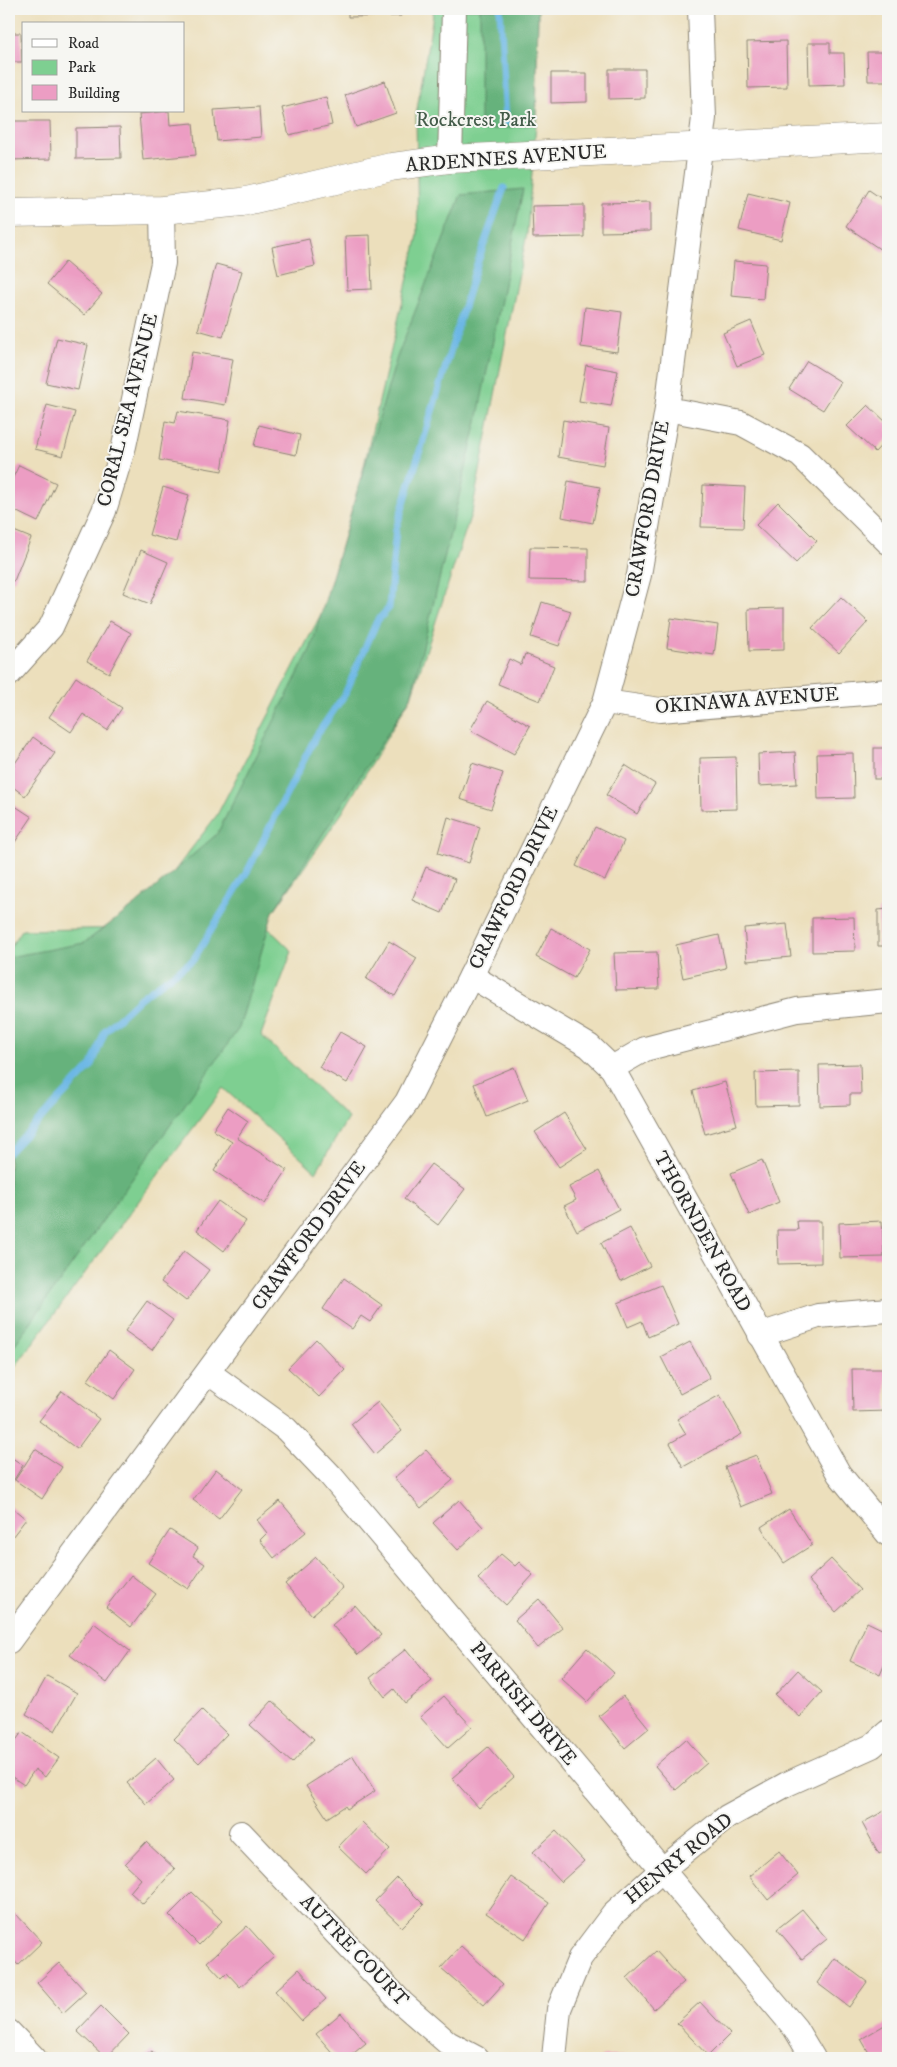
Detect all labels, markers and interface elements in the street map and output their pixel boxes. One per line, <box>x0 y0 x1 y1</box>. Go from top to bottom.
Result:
legend <box>22 22 185 112</box>
text: Road <box>68 34 100 53</box>
text: Park <box>68 58 97 77</box>
text: Building <box>68 84 120 103</box>
park label: Rockcrest Park <box>416 108 536 133</box>
street label: ARDENNES AVENUE <box>405 139 607 179</box>
street label: CORAL SEA AVENUE <box>92 311 164 509</box>
street label: CRAWFORD DRIVE <box>620 419 676 599</box>
street label: OKINAWA AVENUE <box>654 682 840 720</box>
street label: CRAWFORD DRIVE <box>464 802 564 974</box>
street label: THORNDEN ROAD <box>648 1147 757 1317</box>
street label: CRAWFORD DRIVE <box>246 1156 372 1316</box>
street label: PARRISH DRIVE <box>464 1637 582 1771</box>
street label: HENRY ROAD <box>620 1808 738 1910</box>
street label: AUTRE COURT <box>294 1890 414 2012</box>

